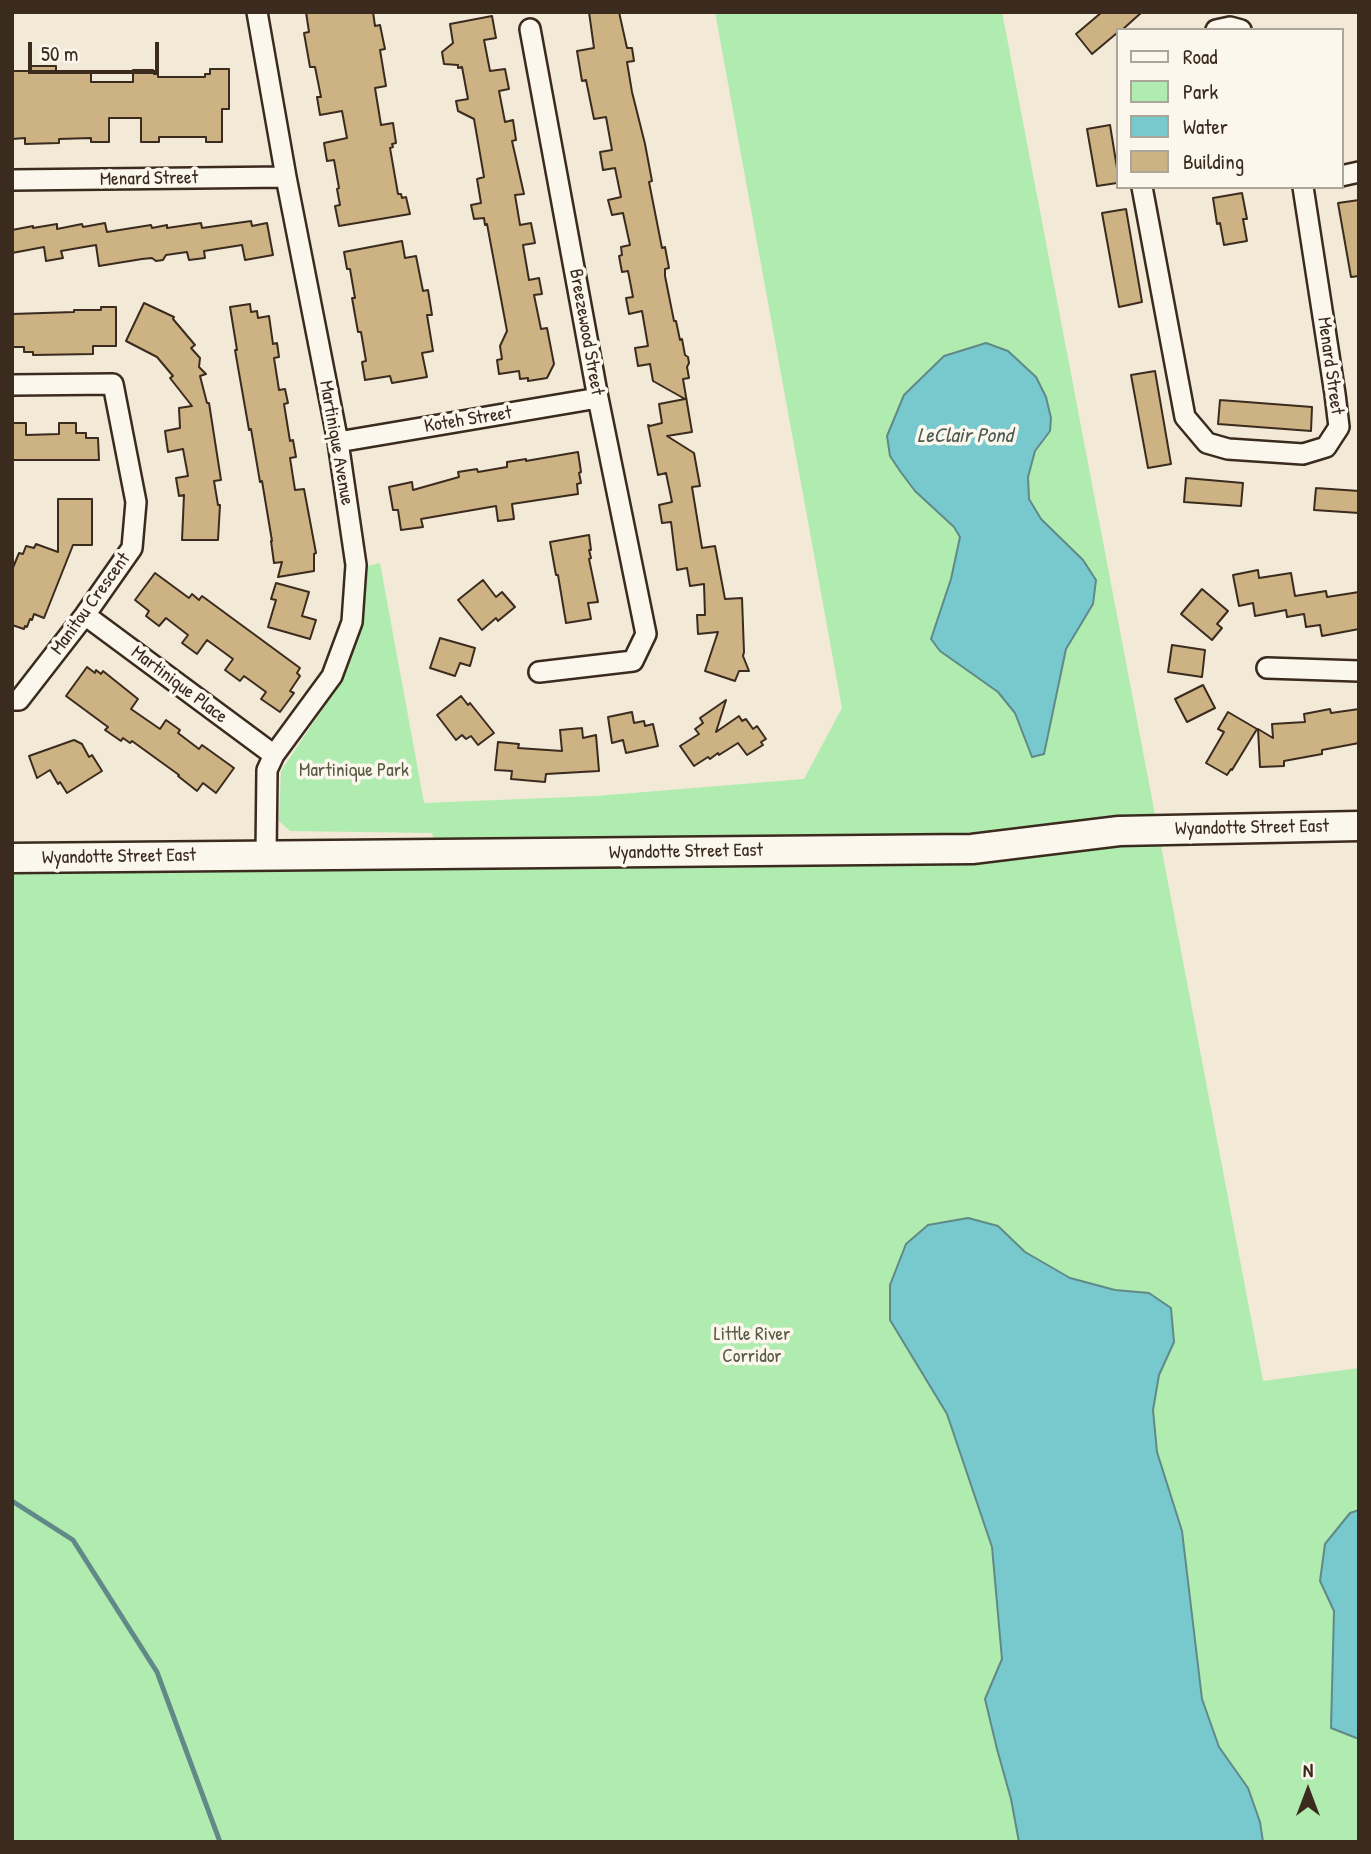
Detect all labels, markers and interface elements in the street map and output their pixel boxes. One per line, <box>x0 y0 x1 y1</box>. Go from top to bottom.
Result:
scale bar <box>32 28 163 72</box>
legend <box>1116 28 1343 189</box>
text: 50 m <box>41 39 78 68</box>
text: Road <box>1183 42 1217 71</box>
text: Park <box>1183 77 1218 106</box>
text: Water <box>1183 112 1228 141</box>
text: Building <box>1183 147 1244 176</box>
street label: Menard Street <box>100 167 198 191</box>
street label: Breezewood Street <box>564 267 608 397</box>
street label: Menard Street <box>1312 316 1348 416</box>
street label: Martinique Avenue <box>314 379 358 507</box>
street label: Koteh Street <box>423 402 513 438</box>
water label: LeClair Pond <box>917 423 1013 449</box>
street label: Manitou Crescent <box>46 549 136 659</box>
street label: Martinique Place <box>126 641 232 729</box>
park label: Martinique Park <box>299 760 409 782</box>
street label: Wyandotte Street East <box>1175 815 1329 841</box>
street label: Wyandotte Street East <box>609 839 763 865</box>
street label: Wyandotte Street East <box>42 844 196 870</box>
park label: Little River Corridor <box>714 1324 790 1368</box>
north arrow <box>1273 1756 1343 1826</box>
text: N <box>1303 1757 1313 1783</box>

